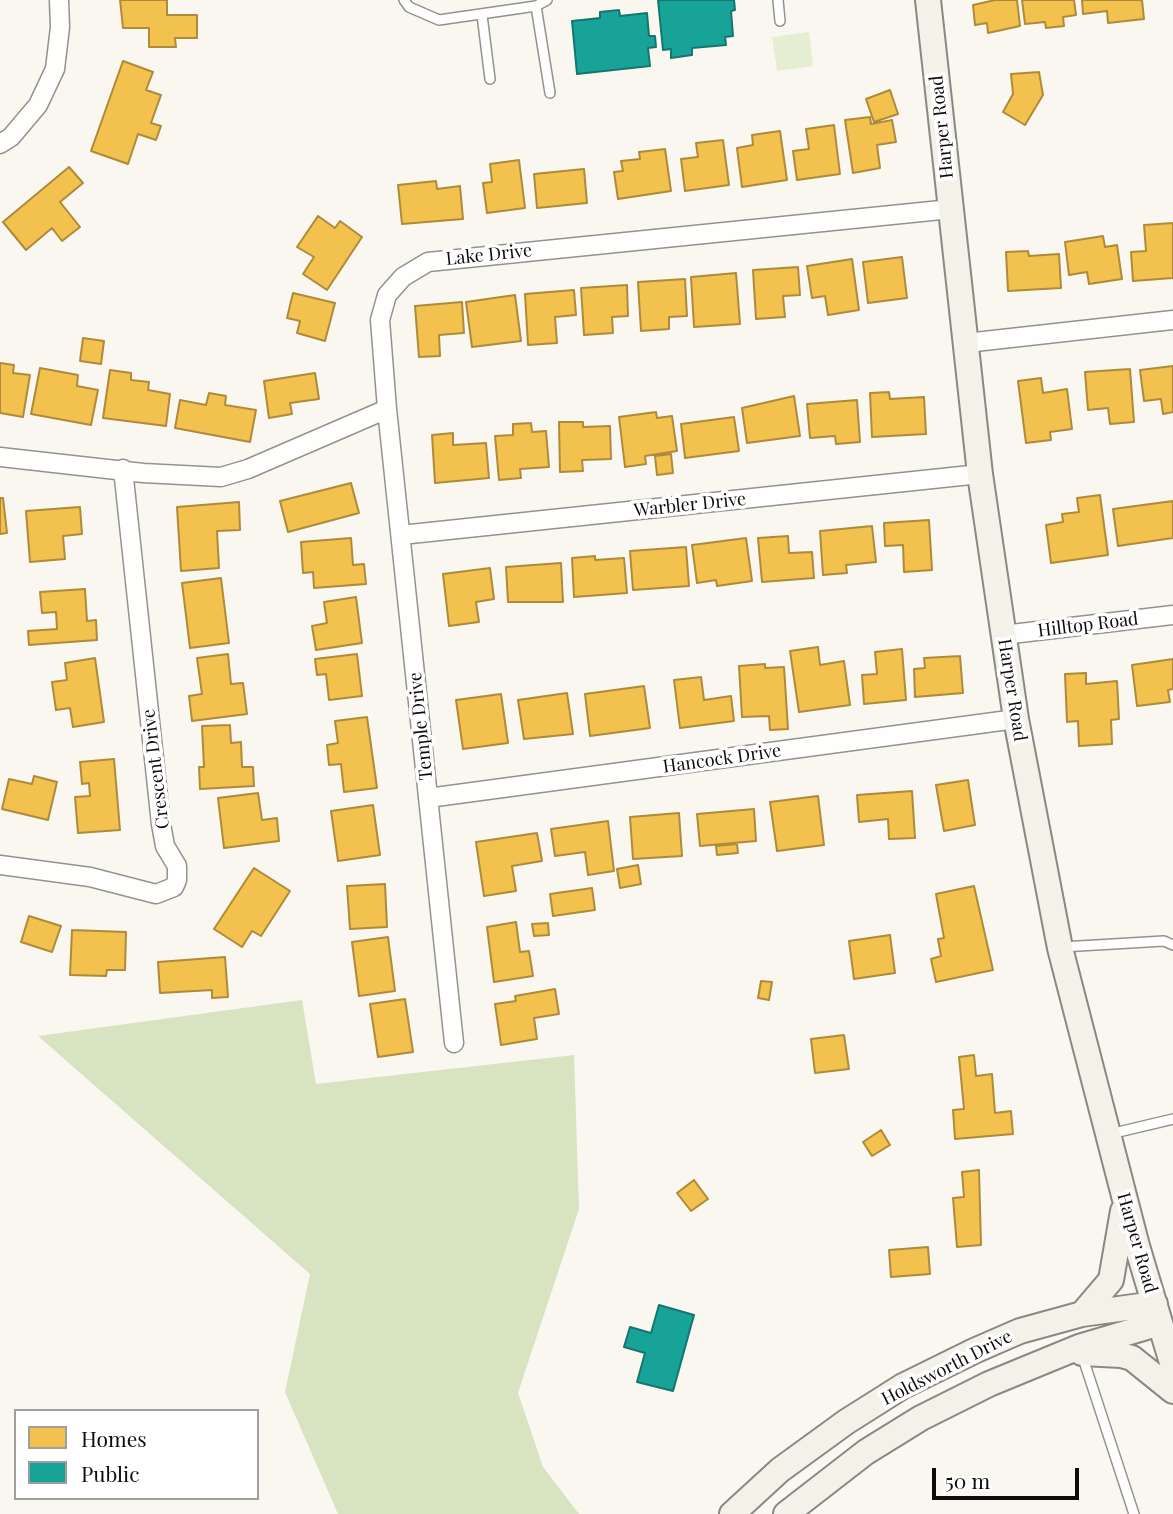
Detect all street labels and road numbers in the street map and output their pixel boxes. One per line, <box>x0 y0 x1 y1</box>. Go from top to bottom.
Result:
street label: Harper Road <box>926 74 958 180</box>
street label: Lake Drive <box>445 240 533 270</box>
street label: Warbler Drive <box>633 488 747 522</box>
street label: Hilltop Road <box>1036 608 1140 642</box>
street label: Harper Road <box>993 637 1031 743</box>
street label: Temple Drive <box>405 671 437 781</box>
street label: Crescent Drive <box>138 708 174 830</box>
street label: Hancock Drive <box>662 740 782 778</box>
street label: Harper Road <box>1112 1190 1162 1296</box>
street label: Holdsworth Drive <box>878 1326 1016 1410</box>

